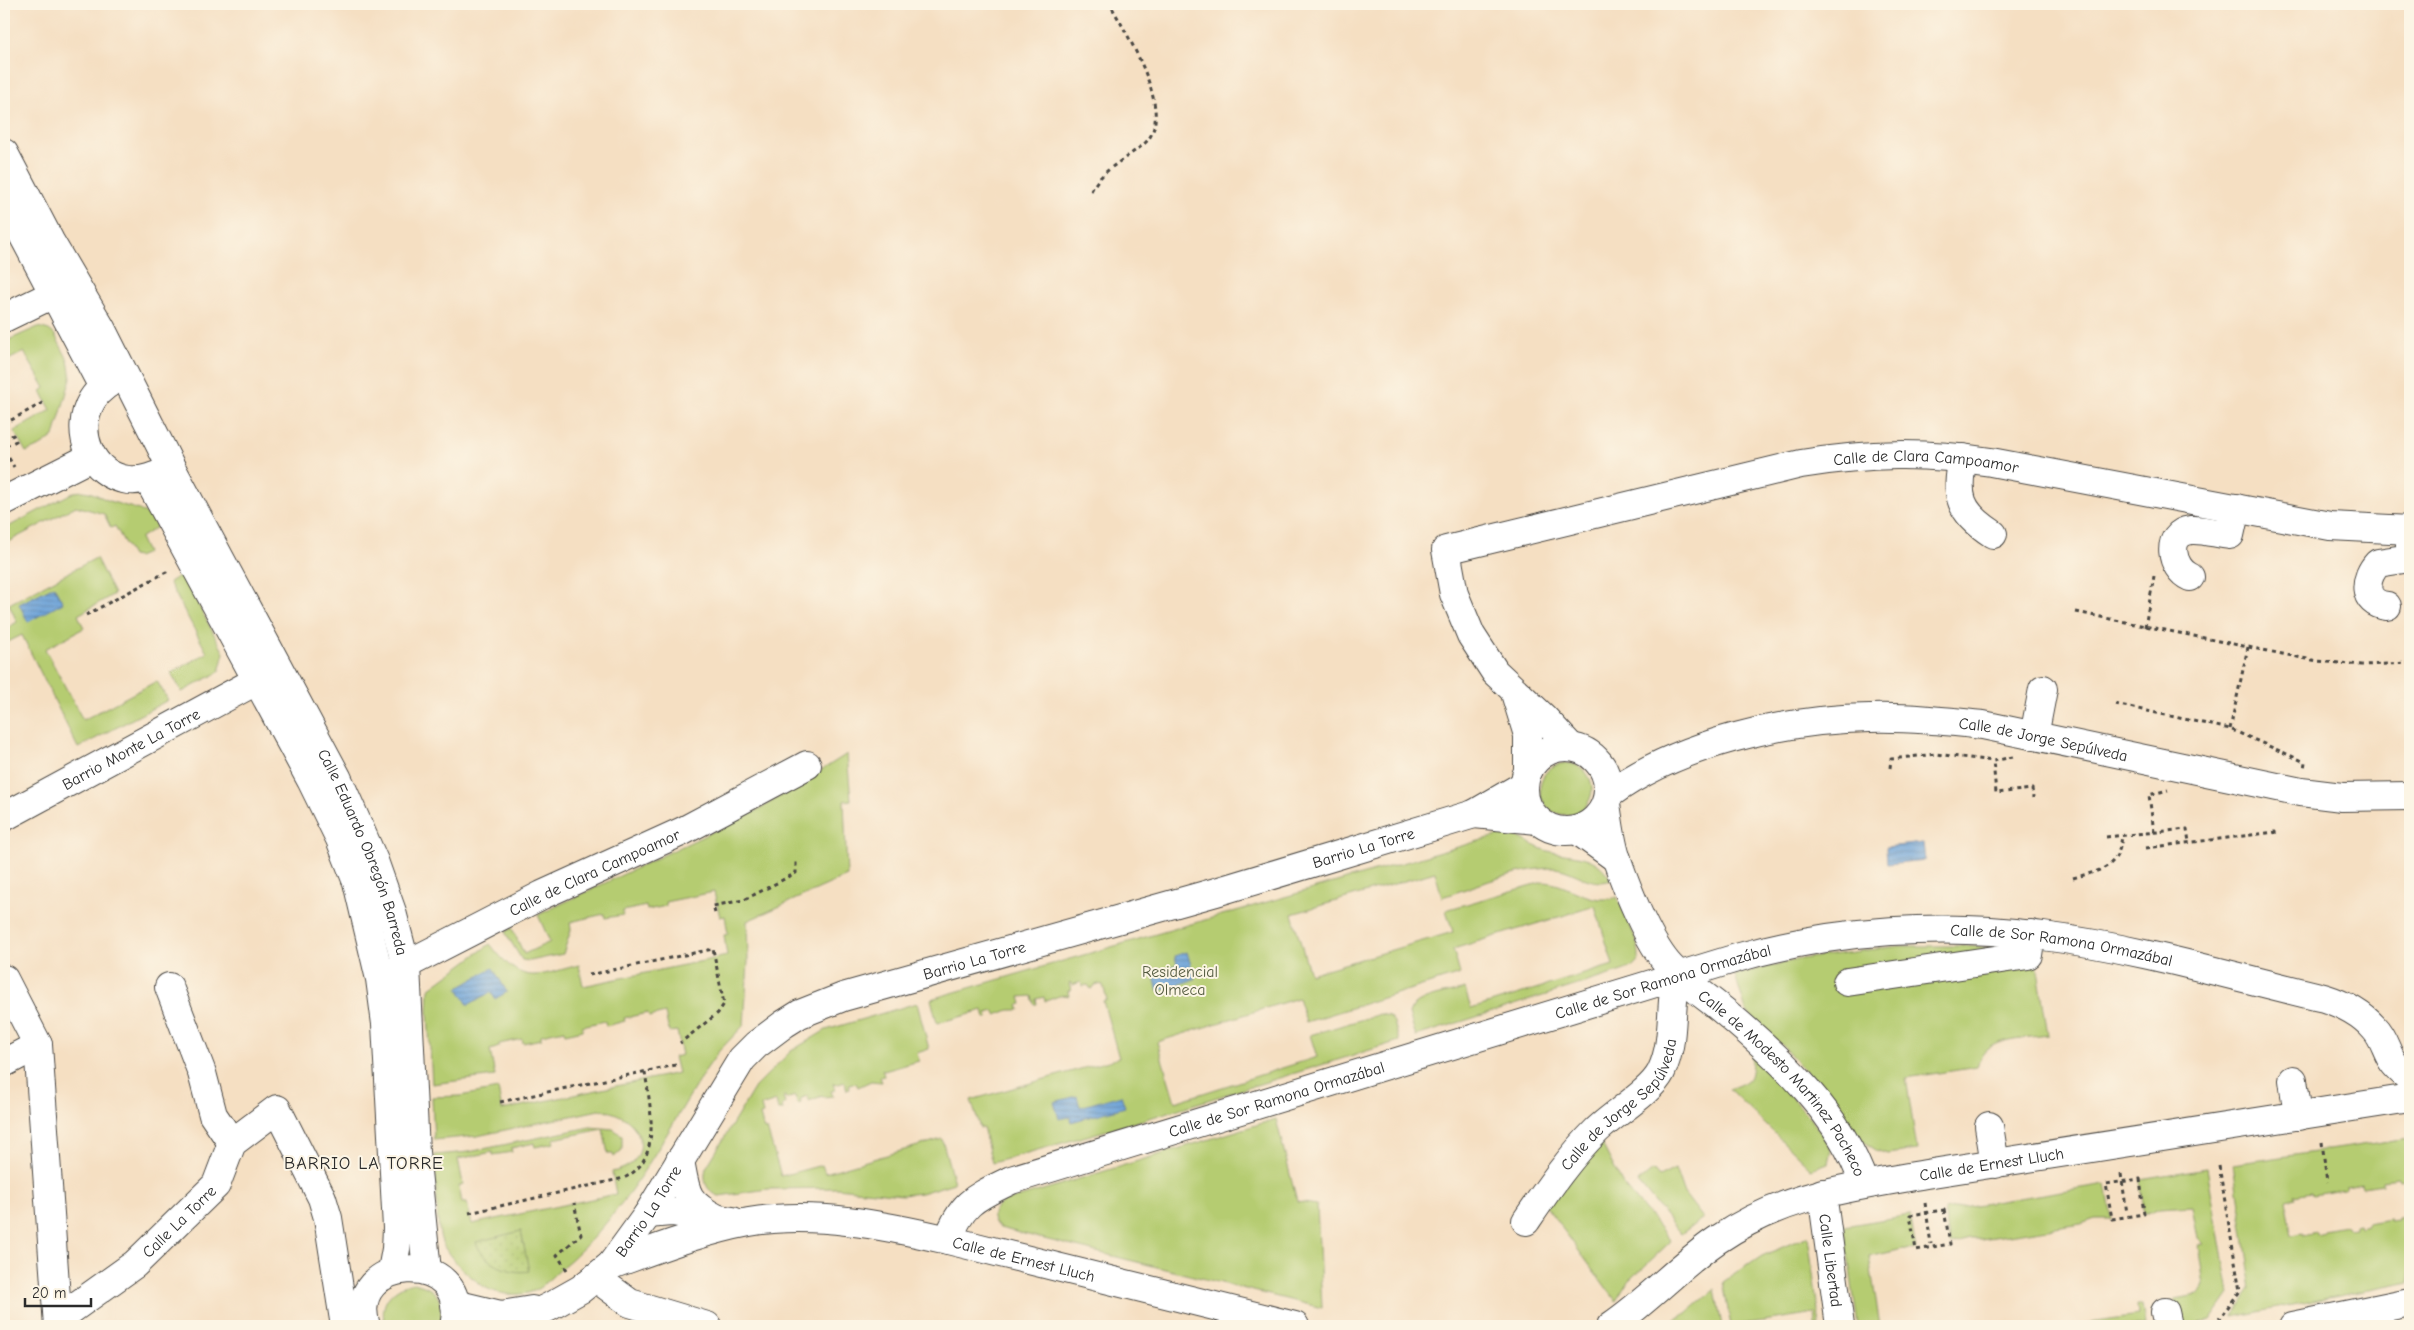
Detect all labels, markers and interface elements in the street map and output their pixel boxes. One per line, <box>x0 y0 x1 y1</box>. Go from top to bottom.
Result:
street label: Calle de Clara Campoamor <box>1832 447 2021 477</box>
street label: Barrio Monte La Torre <box>59 705 203 794</box>
street label: Calle de Jorge Sepúlveda <box>1958 714 2129 765</box>
street label: Calle Eduardo Obregón Barreda <box>314 746 411 957</box>
street label: Calle de Clara Campoamor <box>506 825 684 920</box>
street label: Barrio La Torre <box>1310 825 1417 872</box>
street label: Calle de Sor Ramona Ormazábal <box>1950 921 2174 970</box>
street label: Barrio La Torre <box>921 938 1028 984</box>
street label: Calle de Sor Ramona Ormazábal <box>1553 941 1773 1023</box>
park label: Residencial Olmeca <box>1142 963 1218 999</box>
street label: Calle de Modesto Martinez Pacheco <box>1694 987 1868 1179</box>
street label: Calle de Jorge Sepúlveda <box>1557 1037 1680 1174</box>
street label: Calle de Sor Ramona Ormazábal <box>1167 1058 1387 1141</box>
street label: Calle de Ernest Lluch <box>1918 1145 2065 1185</box>
district label: BARRIO LA TORRE <box>284 1153 444 1174</box>
street label: Barrio La Torre <box>612 1163 685 1260</box>
street label: Calle La Torre <box>139 1182 220 1262</box>
street label: Calle Libertad <box>1815 1213 1845 1308</box>
street label: Calle de Ernest Lluch <box>951 1233 1097 1286</box>
scale bar <box>25 1275 91 1307</box>
text: 20 m <box>32 1284 66 1302</box>

